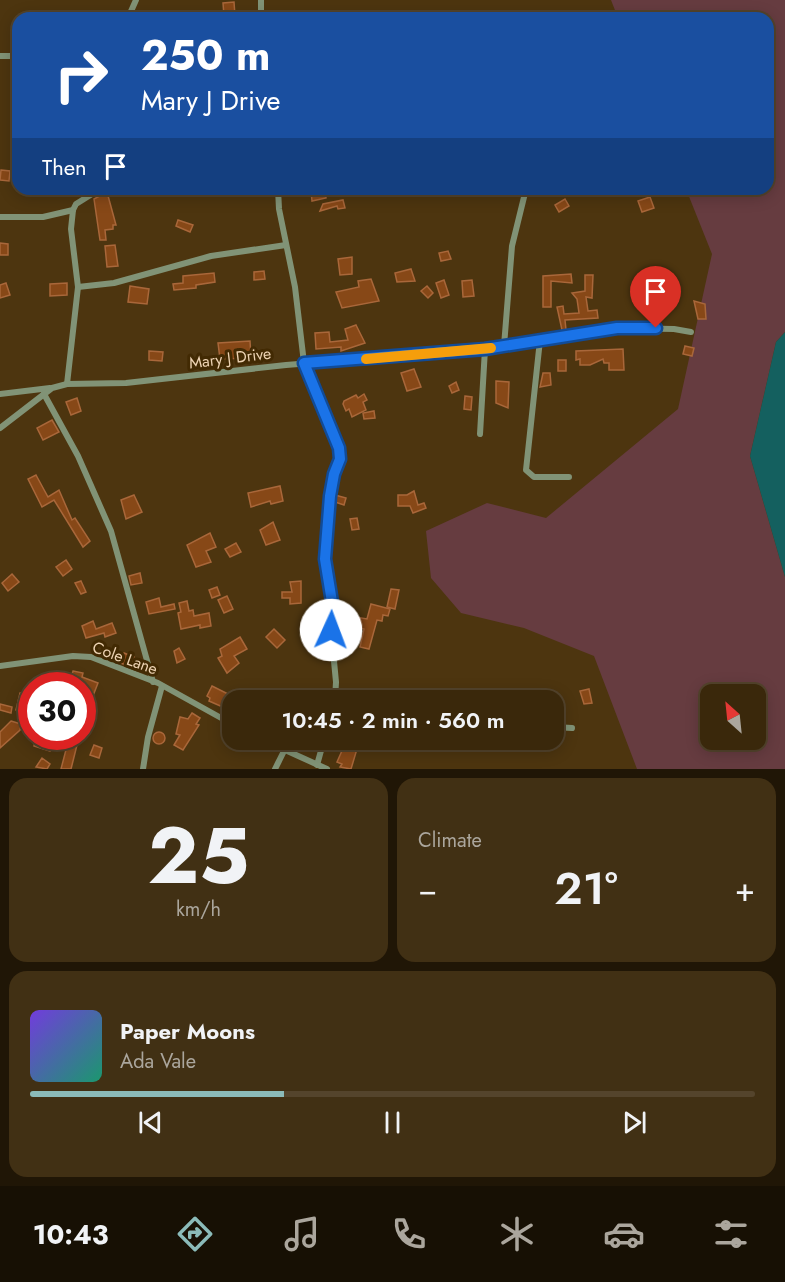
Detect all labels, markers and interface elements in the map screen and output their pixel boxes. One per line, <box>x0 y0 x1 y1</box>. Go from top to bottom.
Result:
text: 250 m <box>141 25 271 86</box>
icon: right <box>42 36 120 114</box>
text: Mary J Drive <box>141 81 281 120</box>
icon: arrive <box>99 150 132 183</box>
text: Then <box>42 151 87 183</box>
pin <box>630 266 681 328</box>
icon: arrive <box>639 275 672 308</box>
street label: Mary J Drive <box>188 342 272 374</box>
position arrow <box>299 598 363 662</box>
street label: Cole Lane <box>89 636 161 680</box>
speed limit sign: 30 <box>18 672 96 750</box>
north arrow <box>700 684 766 750</box>
map controls <box>700 684 766 750</box>
text: 10:45 · 2 min · 560 m <box>281 704 505 736</box>
text: 25 <box>148 800 249 912</box>
text: Climate <box>418 826 482 855</box>
text: 21° <box>554 856 618 921</box>
text: − <box>418 866 437 913</box>
text: + <box>735 866 755 913</box>
text: km/h <box>176 895 221 924</box>
text: Paper Moons <box>120 1015 255 1047</box>
text: Ada Vale <box>120 1047 196 1076</box>
icon: previous <box>134 1106 167 1139</box>
icon: pause <box>376 1106 409 1139</box>
icon: next <box>618 1106 651 1139</box>
icon: directions <box>174 1213 216 1255</box>
icon: music <box>281 1213 323 1255</box>
icon: phone <box>388 1213 430 1255</box>
icon: climate <box>496 1213 538 1255</box>
icon: car <box>603 1213 645 1255</box>
icon: filters <box>710 1213 752 1255</box>
text: 10:43 <box>33 1215 109 1254</box>

